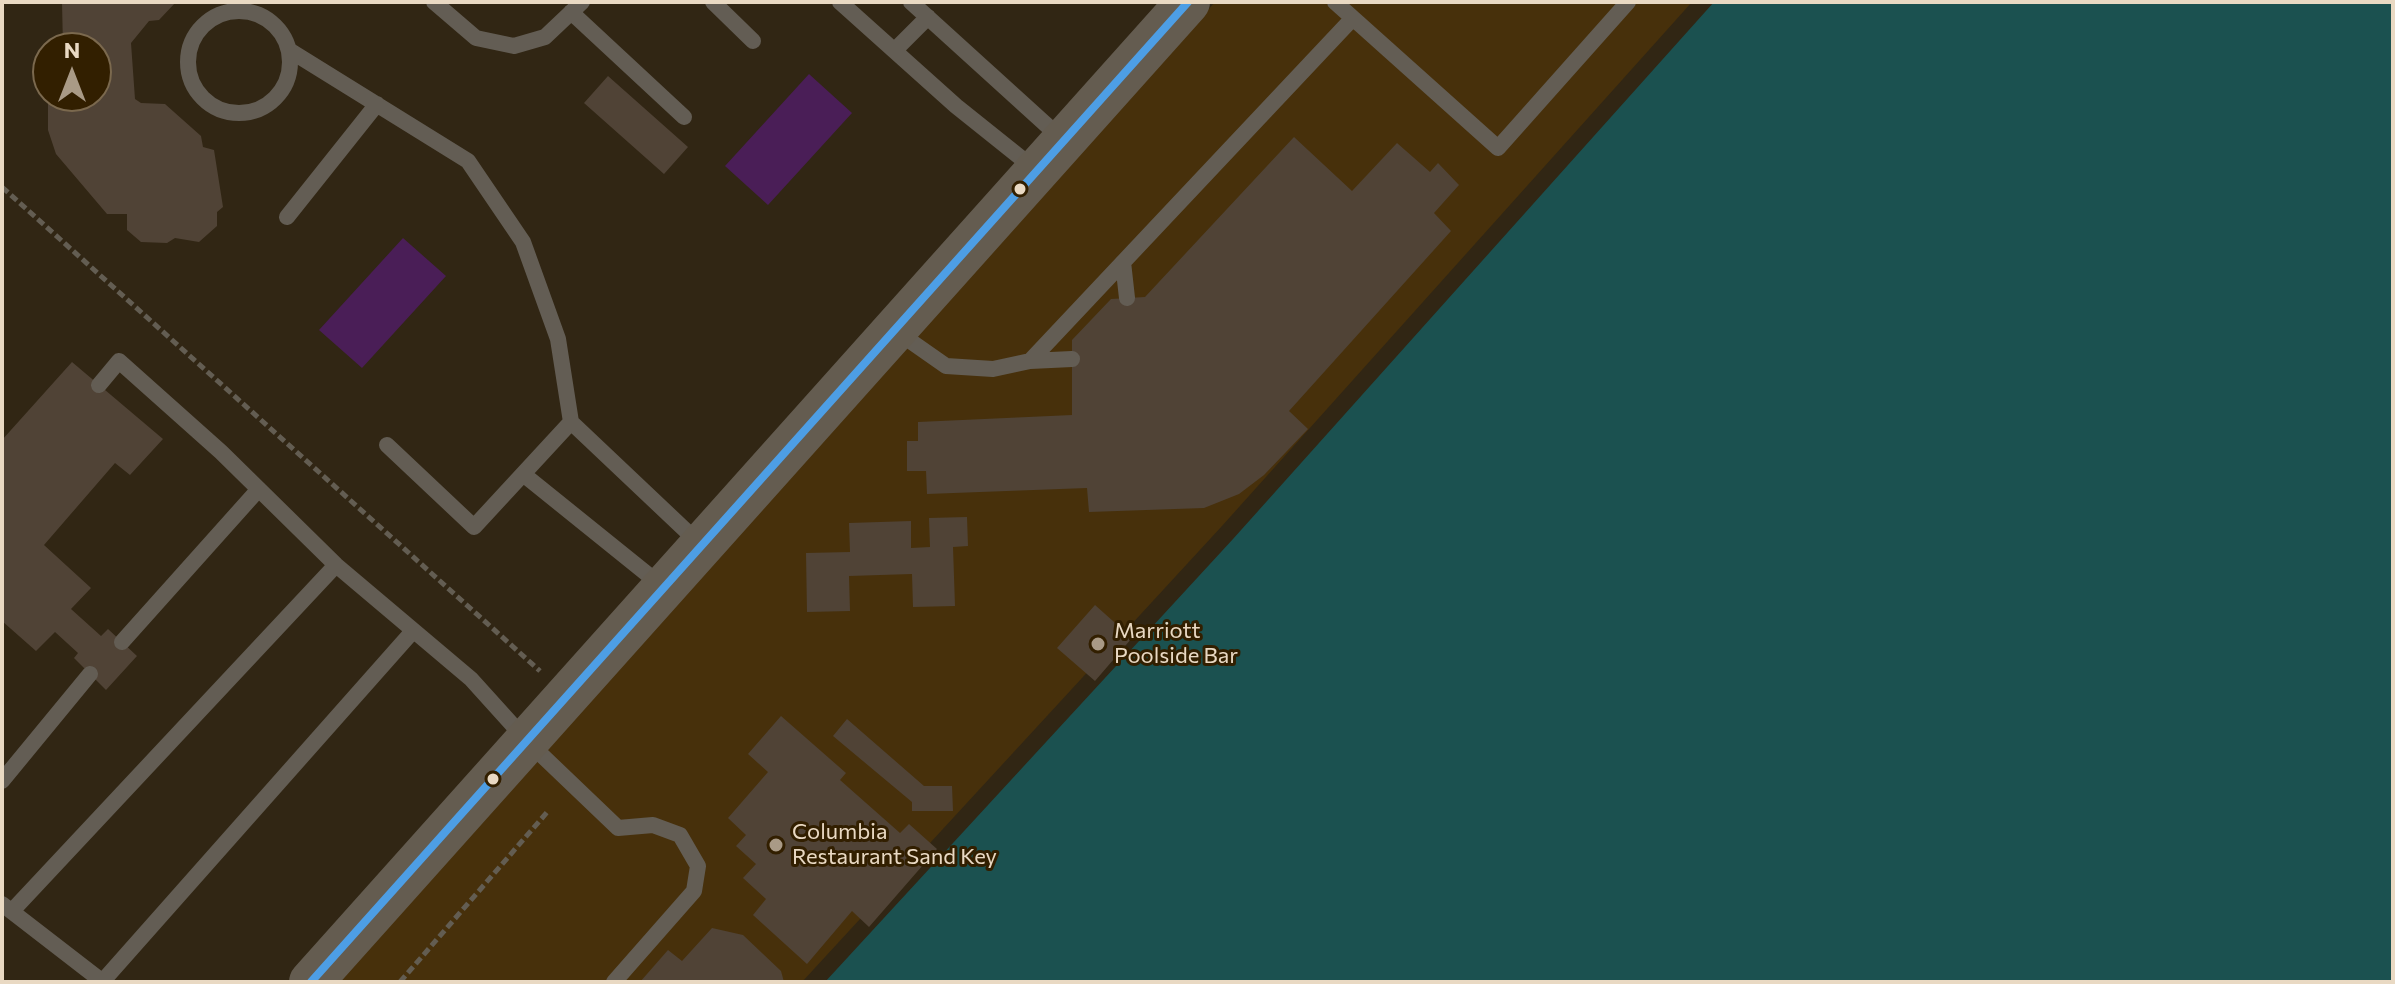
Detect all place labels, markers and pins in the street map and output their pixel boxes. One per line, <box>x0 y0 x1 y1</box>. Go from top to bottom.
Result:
unlabelled marker <box>1012 181 1028 197</box>
place label: Marriott Poolside Bar <box>1114 618 1238 670</box>
marker: Marriott Poolside Bar <box>1089 635 1107 653</box>
unlabelled marker <box>485 771 501 787</box>
place label: Columbia Restaurant Sand Key <box>792 819 997 870</box>
marker: Columbia Restaurant Sand Key <box>767 836 785 854</box>

